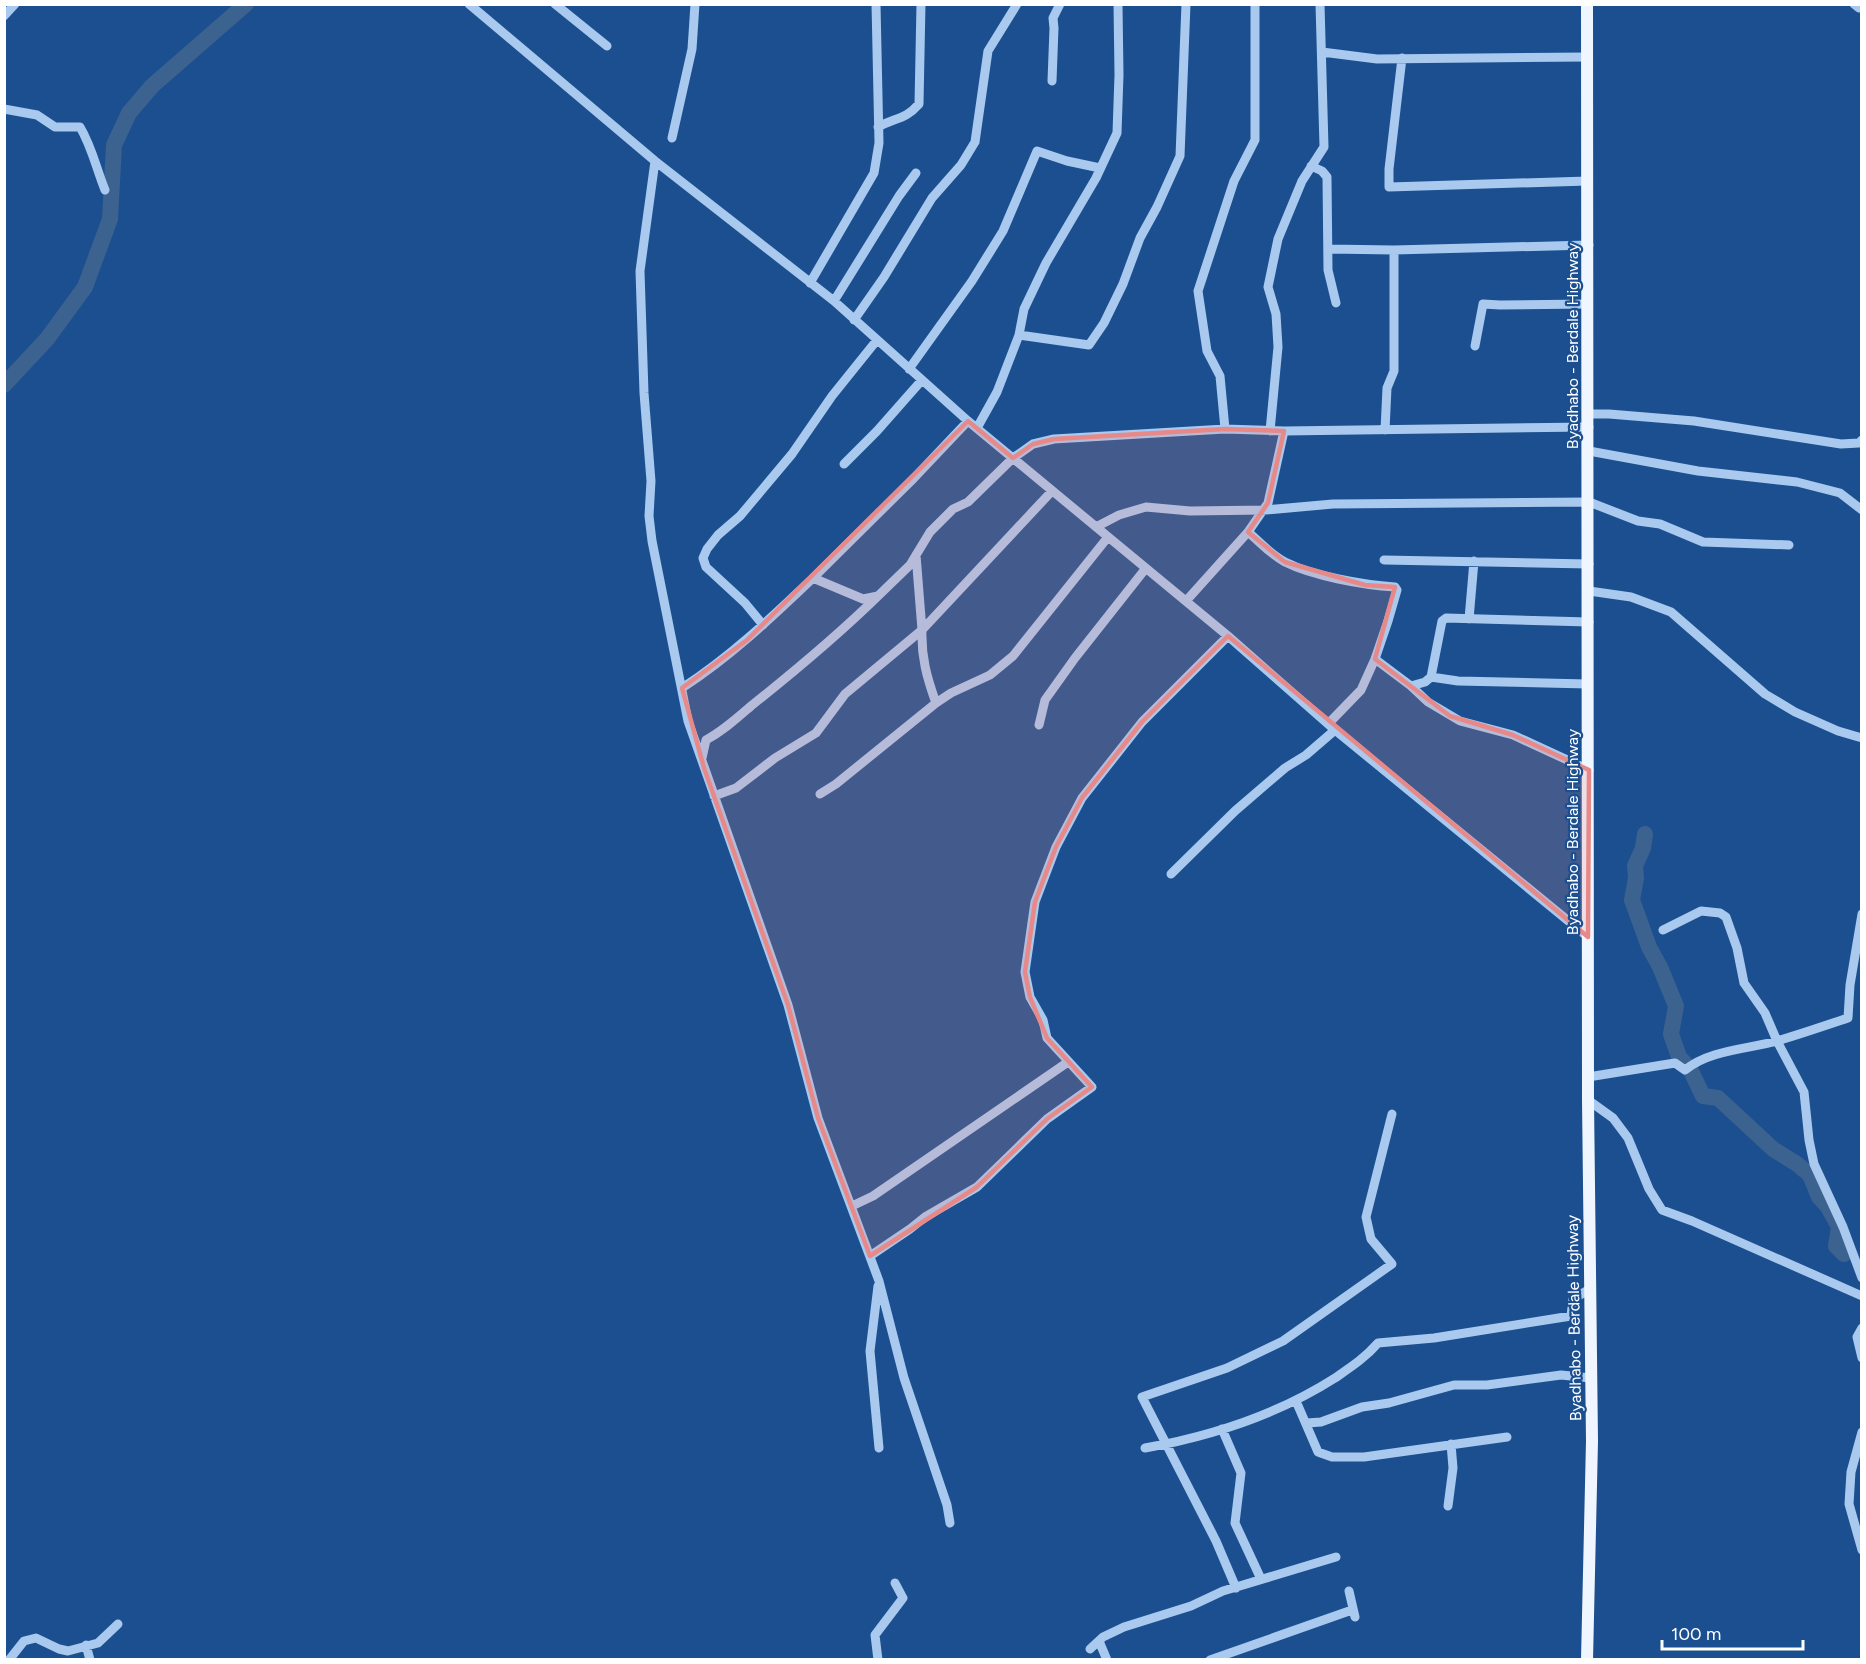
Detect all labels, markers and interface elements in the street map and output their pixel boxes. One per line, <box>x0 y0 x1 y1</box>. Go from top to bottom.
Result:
street label: Byadhabo - Berdale Highway <box>1563 242 1582 449</box>
street label: Byadhabo - Berdale Highway <box>1563 728 1582 935</box>
street label: Byadhabo - Berdale Highway <box>1563 1214 1585 1421</box>
scale bar <box>1662 1613 1803 1651</box>
text: 100 m <box>1671 1623 1721 1645</box>

